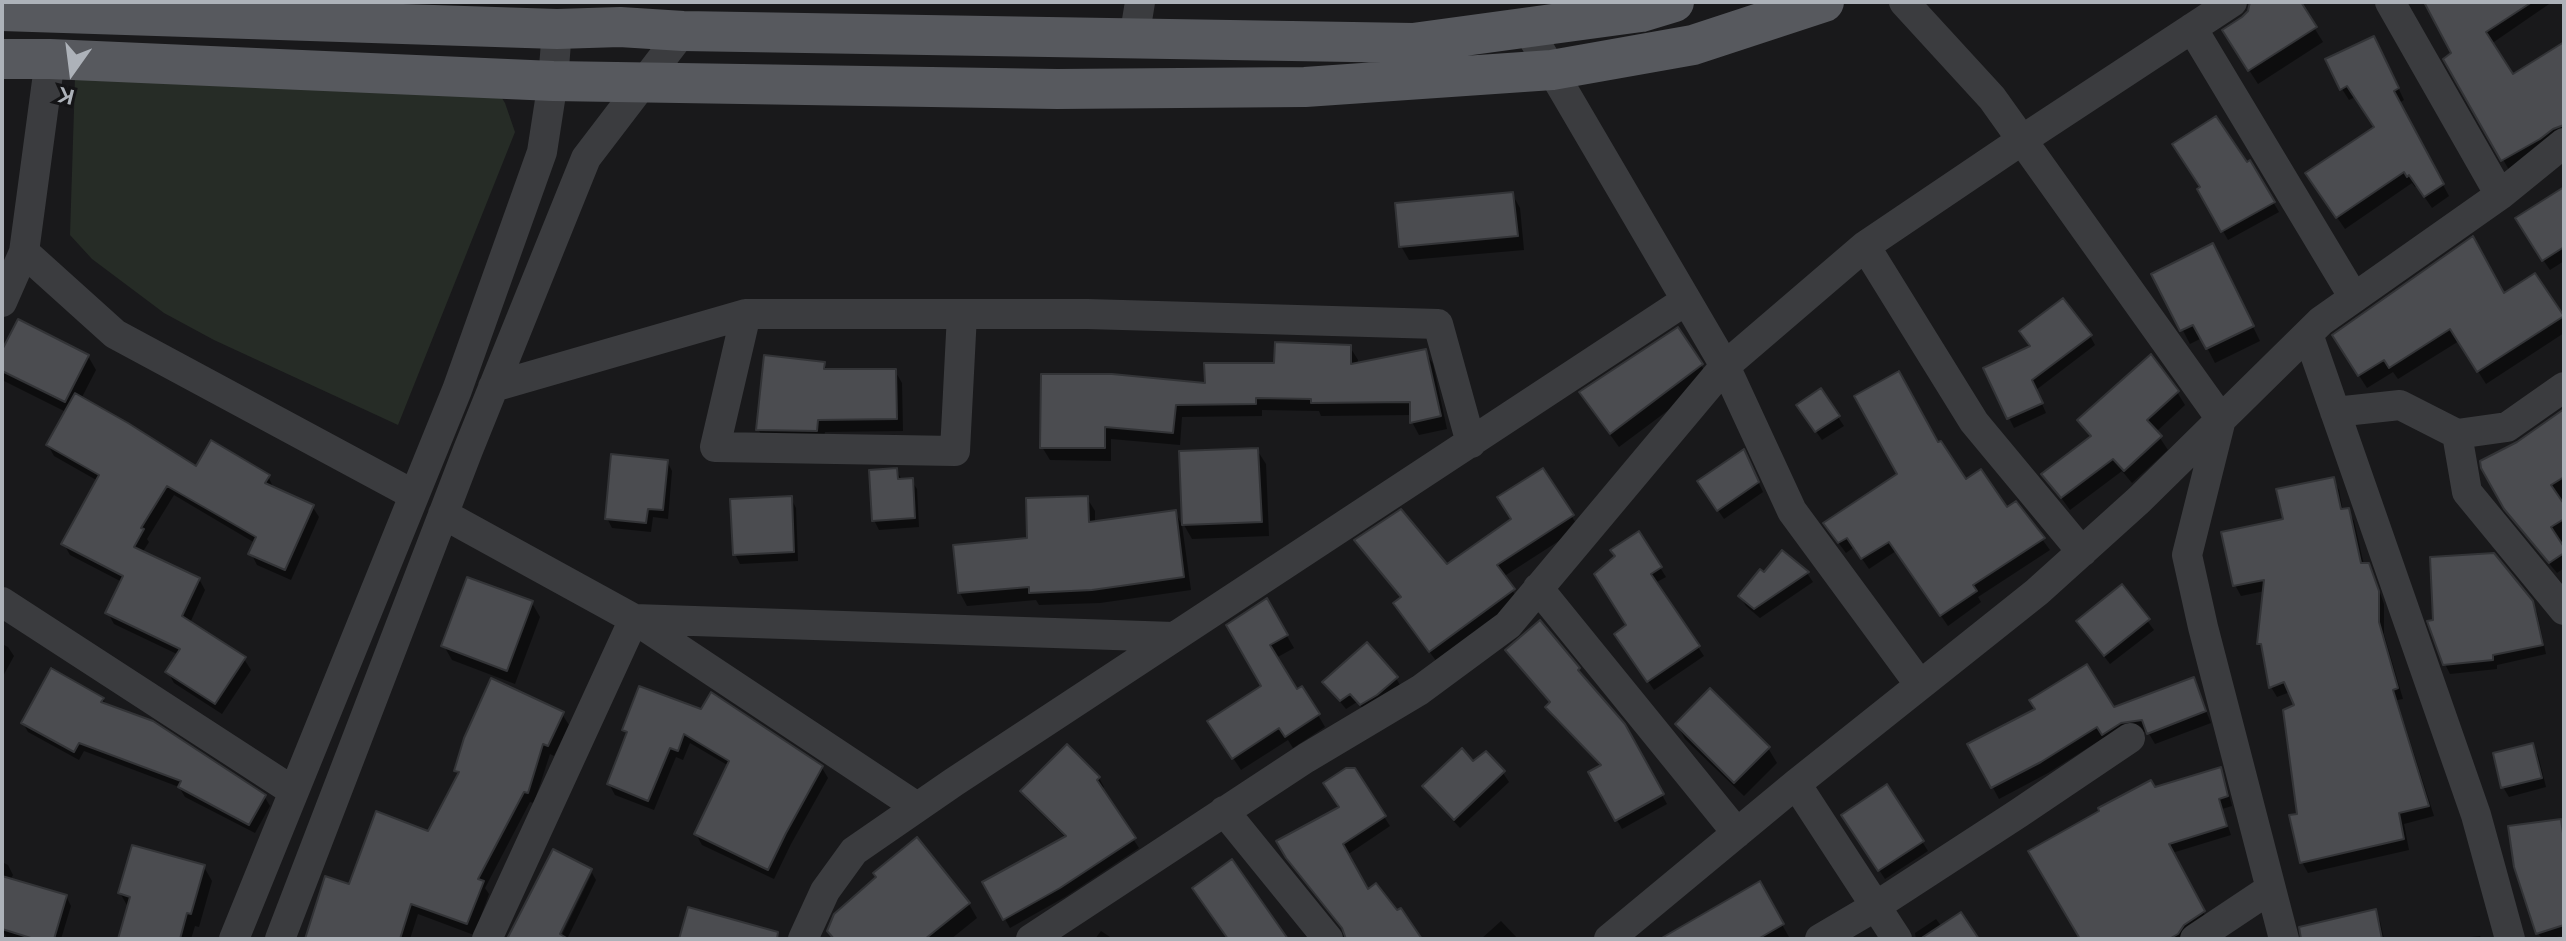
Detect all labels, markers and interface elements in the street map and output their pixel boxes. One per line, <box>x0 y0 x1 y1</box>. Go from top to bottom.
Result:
north arrow <box>32 32 112 112</box>
text: K <box>55 82 77 110</box>

